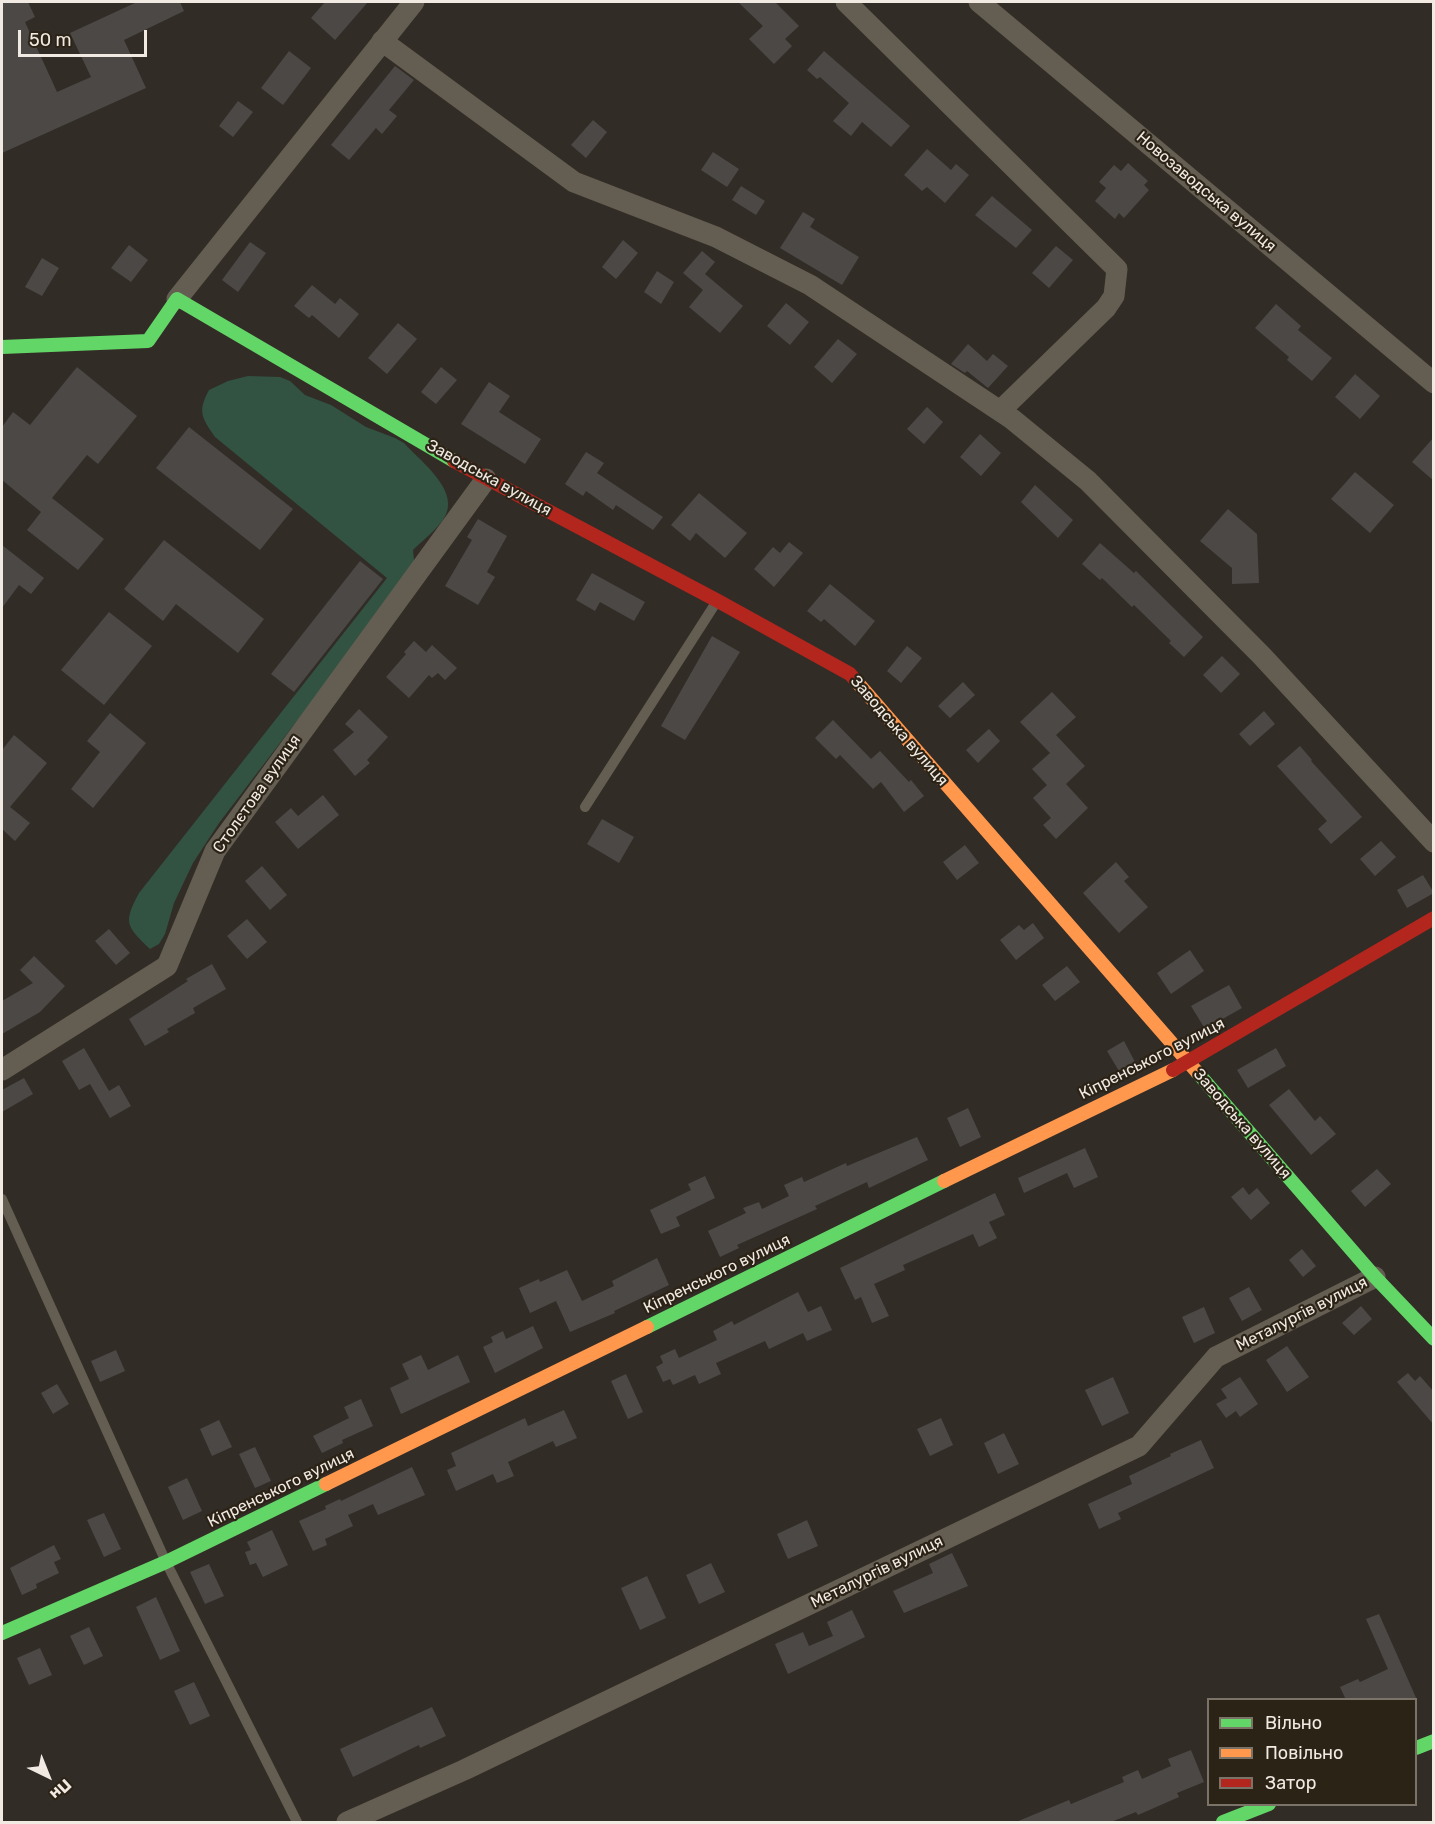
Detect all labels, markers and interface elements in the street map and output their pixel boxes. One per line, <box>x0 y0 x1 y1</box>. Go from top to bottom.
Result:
scale bar <box>21 18 150 56</box>
text: 50 m <box>29 29 72 51</box>
street label: Новозаводська вулиця <box>1132 128 1280 256</box>
street label: Заводська вулиця <box>423 436 555 520</box>
street label: Заводська вулиця <box>846 672 952 790</box>
street label: Столєтова вулиця <box>209 731 305 857</box>
street label: Кіпренського вулиця <box>1076 1014 1228 1104</box>
street label: Заводська вулиця <box>1189 1065 1295 1183</box>
street label: Кіпренського вулиця <box>641 1230 793 1318</box>
street label: Металургів вулиця <box>1233 1273 1371 1355</box>
street label: Кіпренського вулиця <box>205 1444 357 1532</box>
street label: Металургів вулиця <box>808 1532 946 1612</box>
legend <box>1207 1698 1417 1806</box>
text: Вільно <box>1265 1712 1322 1734</box>
text: Повільно <box>1265 1742 1343 1764</box>
north arrow <box>18 1746 78 1806</box>
text: Затор <box>1265 1772 1316 1794</box>
text: Пн <box>46 1775 75 1804</box>

